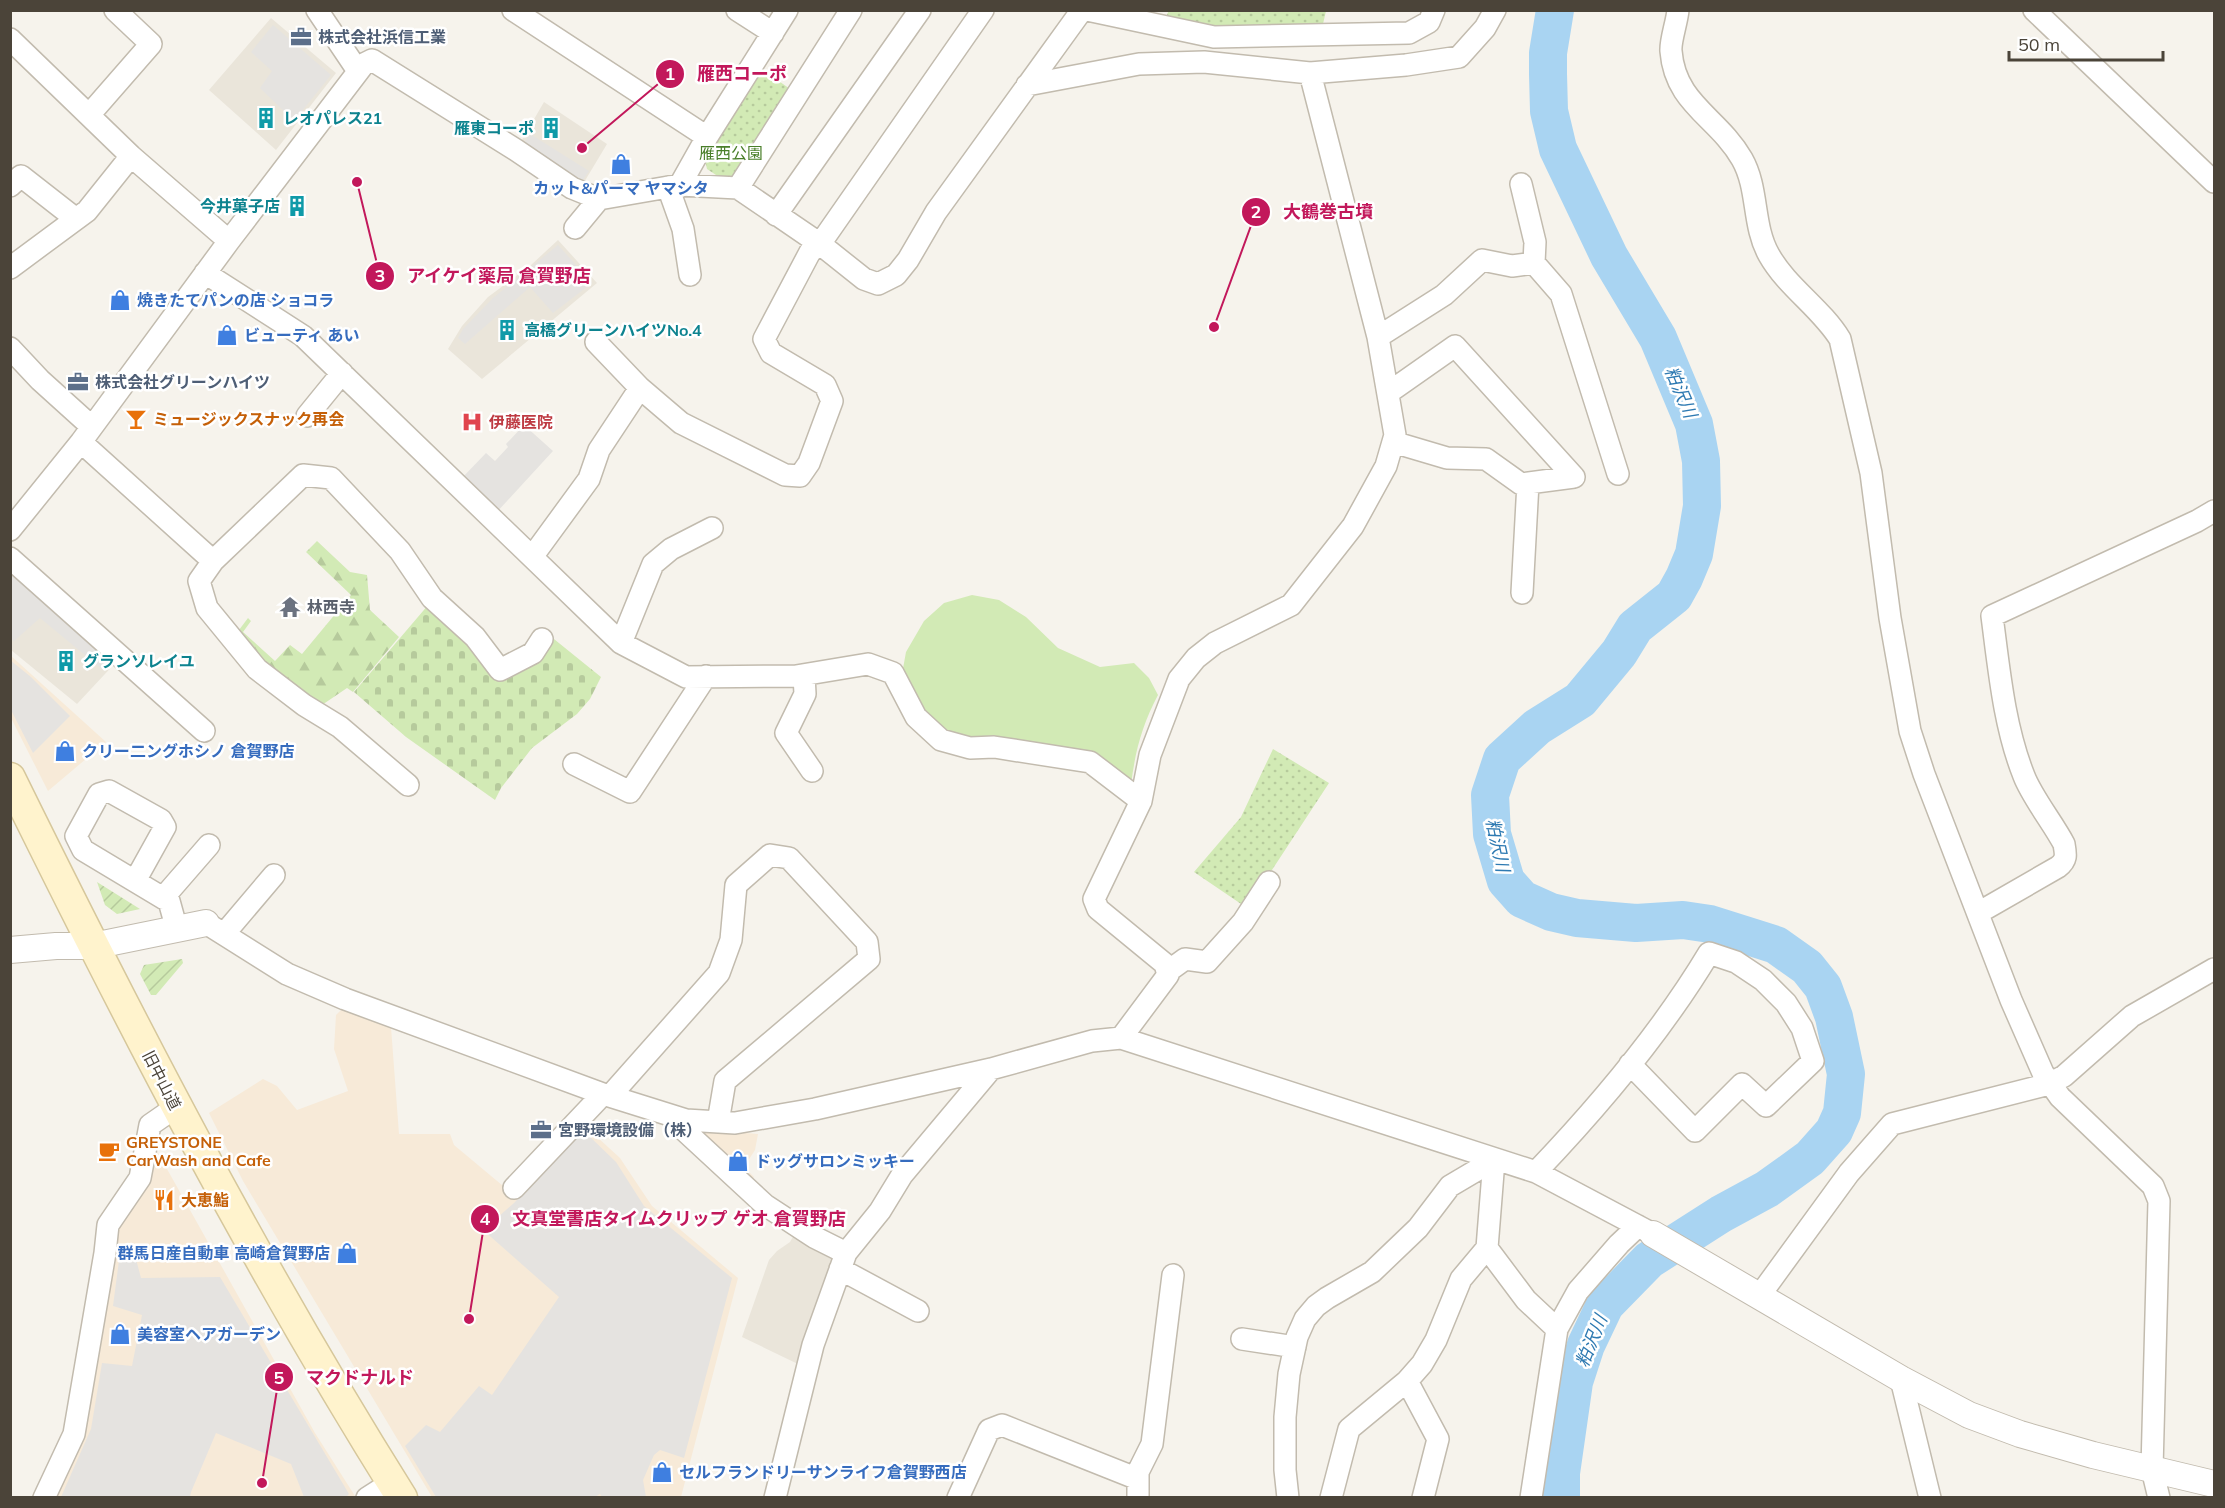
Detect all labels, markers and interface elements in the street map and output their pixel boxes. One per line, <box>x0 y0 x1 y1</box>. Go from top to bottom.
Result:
scale bar <box>2009 24 2164 62</box>
office icon: 株式会社浜信工業 <box>289 25 313 49</box>
place label: 株式会社浜信工業 <box>318 27 446 47</box>
text: 50 m <box>2018 33 2060 56</box>
callout: 雁西コーポ <box>655 56 799 92</box>
text: 1 <box>665 62 675 85</box>
text: 雁西コーポ <box>697 62 787 85</box>
building icon: レオパレス21 <box>254 106 278 130</box>
place label: レオパレス21 <box>283 108 382 128</box>
building icon: 雁東コーポ <box>539 116 563 140</box>
place label: 雁東コーポ <box>454 118 534 138</box>
park label: 雁西公園 <box>699 143 763 163</box>
shop icon: カット&パーマ ヤマシタ <box>609 152 633 176</box>
place label: カット&パーマ ヤマシタ <box>533 178 709 198</box>
building icon: 今井菓子店 <box>285 194 309 218</box>
callout: 大鶴巻古墳 <box>1241 194 1385 230</box>
place label: 今井菓子店 <box>200 196 280 216</box>
text: 2 <box>1251 200 1261 223</box>
text: 大鶴巻古墳 <box>1283 200 1373 223</box>
callout: アイケイ薬局 倉賀野店 <box>365 258 604 294</box>
text: 3 <box>375 264 385 287</box>
text: アイケイ薬局 倉賀野店 <box>407 264 591 287</box>
shop icon: 焼きたてパンの店 ショコラ <box>108 288 132 312</box>
place label: 焼きたてパンの店 ショコラ <box>137 290 334 310</box>
building icon: 高橋グリーンハイツNo.4 <box>495 318 519 342</box>
place label: 高橋グリーンハイツNo.4 <box>524 320 702 340</box>
shop icon: ビューティ あい <box>215 323 239 347</box>
place label: ビューティ あい <box>244 325 359 345</box>
water label: 粕沢川 <box>1660 363 1703 423</box>
office icon: 株式会社グリーンハイツ <box>66 370 90 394</box>
place label: 株式会社グリーンハイツ <box>95 372 270 392</box>
bar icon: ミュージックスナック再会 <box>124 407 148 431</box>
place label: ミュージックスナック再会 <box>153 409 344 429</box>
hospital icon: 伊藤医院 <box>460 410 484 434</box>
place label: 伊藤医院 <box>488 412 553 432</box>
temple icon: 林西寺 <box>278 595 302 619</box>
place label: 林西寺 <box>307 597 355 617</box>
building icon: グランソレイユ <box>54 649 78 673</box>
place label: グランソレイユ <box>83 651 195 671</box>
shop icon: クリー二ングホシノ 倉賀野店 <box>53 739 77 763</box>
place label: クリー二ングホシノ 倉賀野店 <box>82 741 294 761</box>
water label: 粕沢川 <box>1481 816 1515 876</box>
street label: 旧中山道 <box>139 1047 185 1113</box>
office icon: 宮野環境設備（株） <box>529 1118 553 1142</box>
place label: 宮野環境設備（株） <box>558 1120 702 1140</box>
place label: GREYSTONE CarWash and Cafe <box>126 1132 271 1170</box>
cafe icon: GREYSTONE CarWash and Cafe <box>97 1139 121 1163</box>
shop icon: ドッグサロンミッキー <box>726 1149 750 1173</box>
place label: ドッグサロンミッキー <box>755 1151 915 1171</box>
restaurant icon: 大恵鮨 <box>152 1188 176 1212</box>
place label: 大恵鮨 <box>181 1190 229 1210</box>
callout: 文真堂書店タイムクリップ ゲオ 倉賀野店 <box>470 1201 858 1237</box>
text: 4 <box>480 1207 491 1230</box>
text: 文真堂書店タイムクリップ ゲオ 倉賀野店 <box>512 1207 846 1230</box>
shop icon: 群馬日産自動車 高崎倉賀野店 <box>335 1241 359 1265</box>
place label: 群馬日産自動車 高崎倉賀野店 <box>118 1243 330 1263</box>
water label: 粕沢川 <box>1570 1310 1613 1370</box>
shop icon: 美容室ヘアガーデン <box>108 1322 132 1346</box>
place label: 美容室ヘアガーデン <box>137 1324 281 1344</box>
callout: マクドナルド <box>264 1359 426 1395</box>
text: 5 <box>274 1366 285 1389</box>
text: マクドナルド <box>306 1366 414 1389</box>
shop icon: セルフランドリーサンライフ倉賀野西店 <box>650 1460 674 1484</box>
place label: セルフランドリーサンライフ倉賀野西店 <box>679 1462 967 1482</box>

